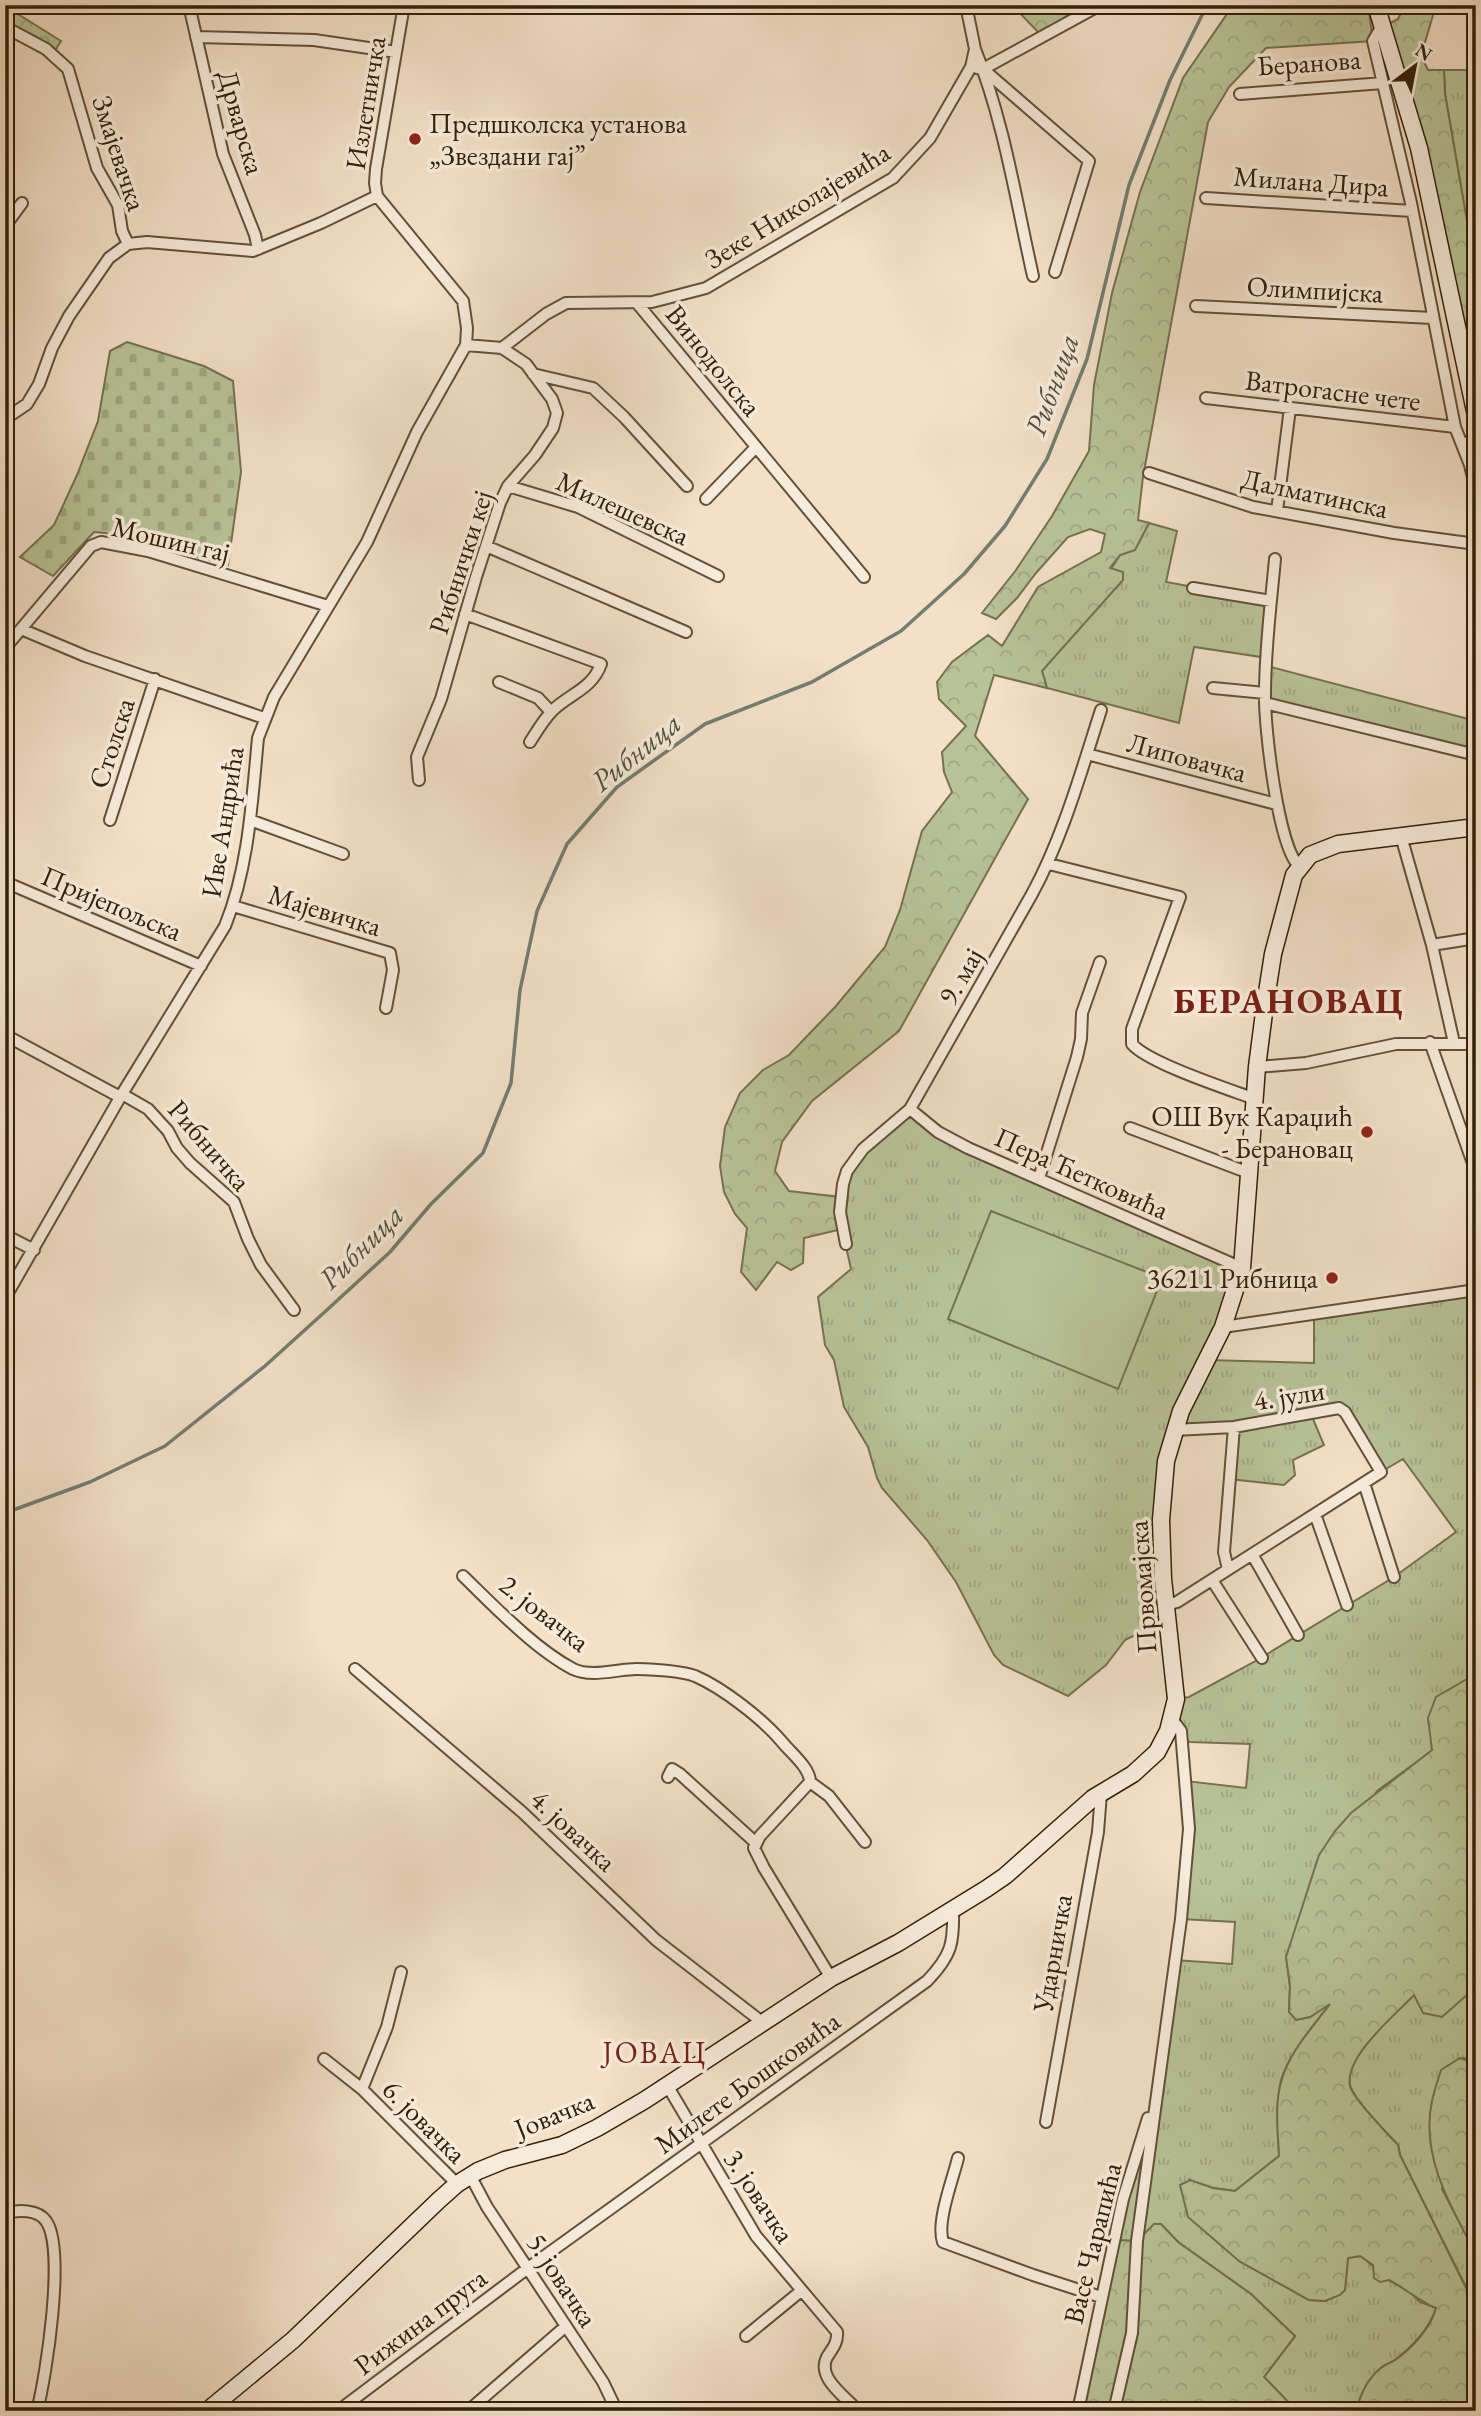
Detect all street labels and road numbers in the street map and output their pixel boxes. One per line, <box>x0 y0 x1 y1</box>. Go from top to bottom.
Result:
street label: Излетничка <box>337 33 393 172</box>
street label: Беранова <box>1256 40 1363 84</box>
street label: Дрварска <box>210 66 274 179</box>
street label: Змајевачка <box>84 91 156 216</box>
street label: Зеке Николајевића <box>698 133 897 276</box>
street label: Милана Дира <box>1232 158 1391 204</box>
street label: Олимпијска <box>1246 267 1385 311</box>
street label: Винодолска <box>658 297 770 424</box>
street label: Ватрогасне чете <box>1243 361 1423 419</box>
street label: Далматинска <box>1238 460 1392 526</box>
street label: Милешевска <box>551 463 696 554</box>
street label: Рибнички кеј <box>420 485 500 639</box>
street label: Мошин гај <box>108 508 234 570</box>
street label: Столска <box>79 692 143 793</box>
street label: Липовачка <box>1124 724 1251 790</box>
street label: Иве Андрића <box>192 743 252 900</box>
street label: Пријепољска <box>36 857 189 949</box>
street label: Мајевичка <box>264 876 387 944</box>
street label: 9. мај <box>929 941 991 1011</box>
street label: Рибничка <box>160 1092 260 1199</box>
street label: Пера Ћетковића <box>989 1119 1175 1228</box>
street label: 4. јули <box>1251 1372 1327 1418</box>
street label: Првомајска <box>1119 1519 1165 1655</box>
street label: 2. јовачка <box>493 1567 598 1660</box>
street label: 4. јовачка <box>523 1781 625 1879</box>
street label: Ударничка <box>1024 1890 1080 2016</box>
street label: Милете Бошковића <box>647 2002 848 2162</box>
street label: 6. јовачка <box>375 2071 475 2171</box>
street label: Јовачка <box>507 2082 600 2147</box>
street label: 3. јовачка <box>716 2142 804 2250</box>
street label: Васе Чарапића <box>1055 2158 1130 2327</box>
street label: 5. јовачка <box>519 2226 607 2334</box>
street label: Рижина пруга <box>346 2259 494 2383</box>

